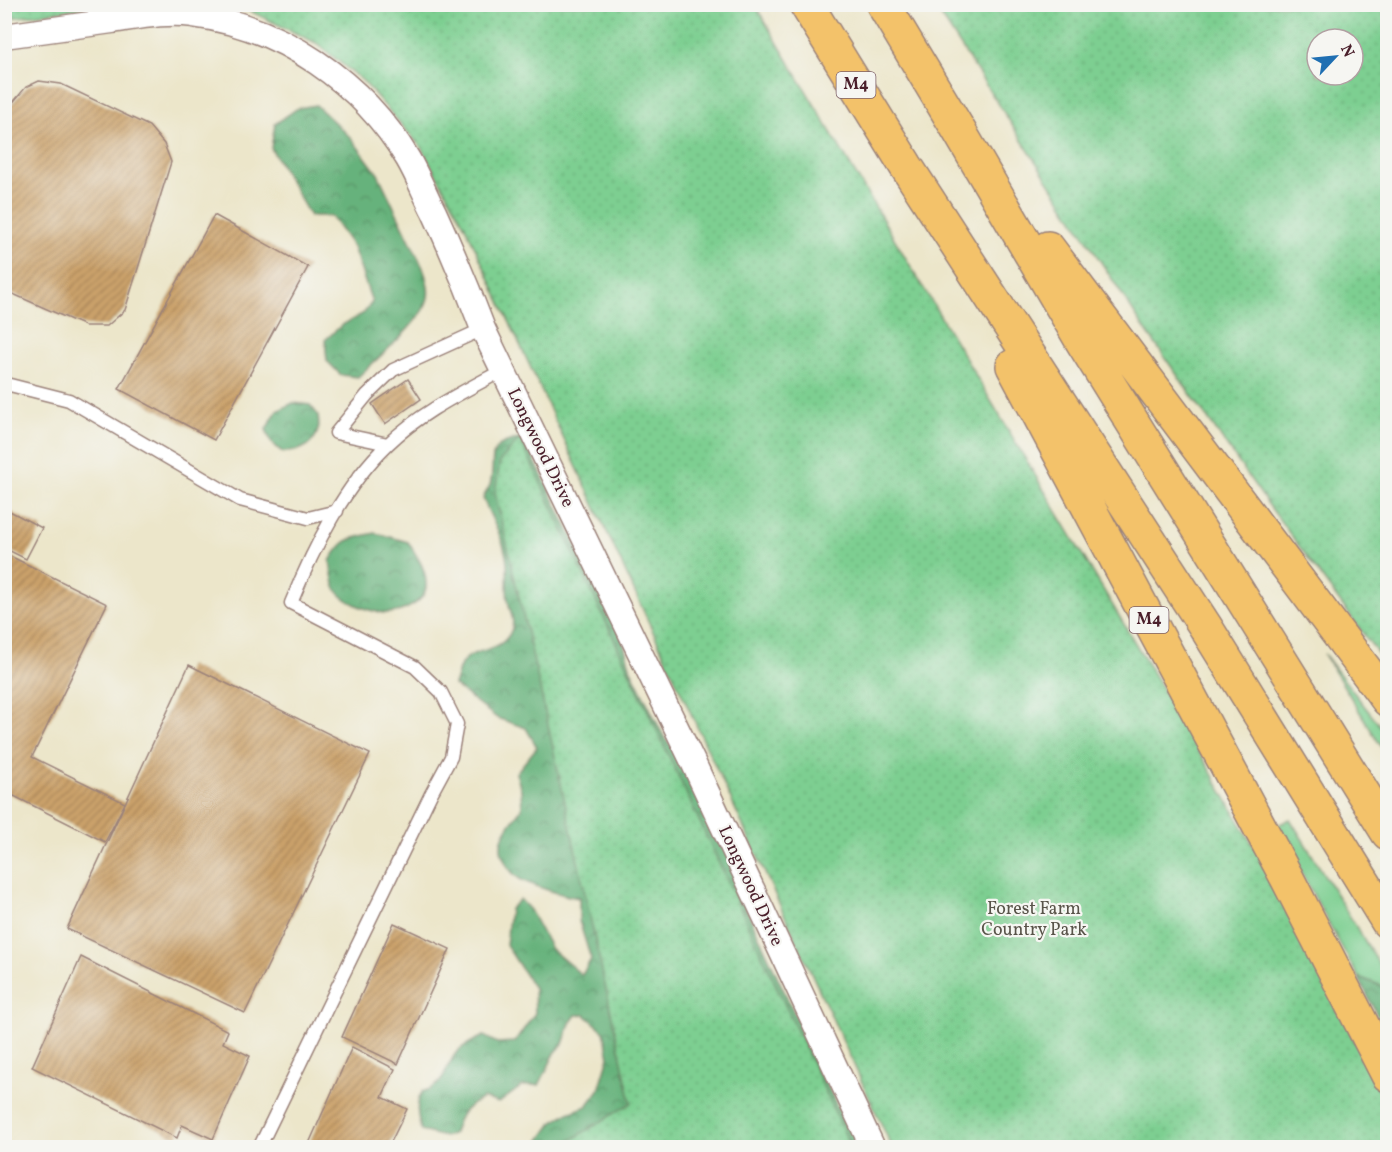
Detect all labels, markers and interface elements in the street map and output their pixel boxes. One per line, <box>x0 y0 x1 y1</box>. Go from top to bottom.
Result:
north arrow <box>1305 27 1365 87</box>
text: N <box>1334 41 1359 62</box>
road number: M4 <box>836 72 876 98</box>
street label: Longwood Drive <box>500 384 580 512</box>
road number: M4 <box>1130 607 1168 633</box>
street label: Longwood Drive <box>711 822 789 950</box>
park label: Forest Farm Country Park <box>981 897 1087 943</box>

